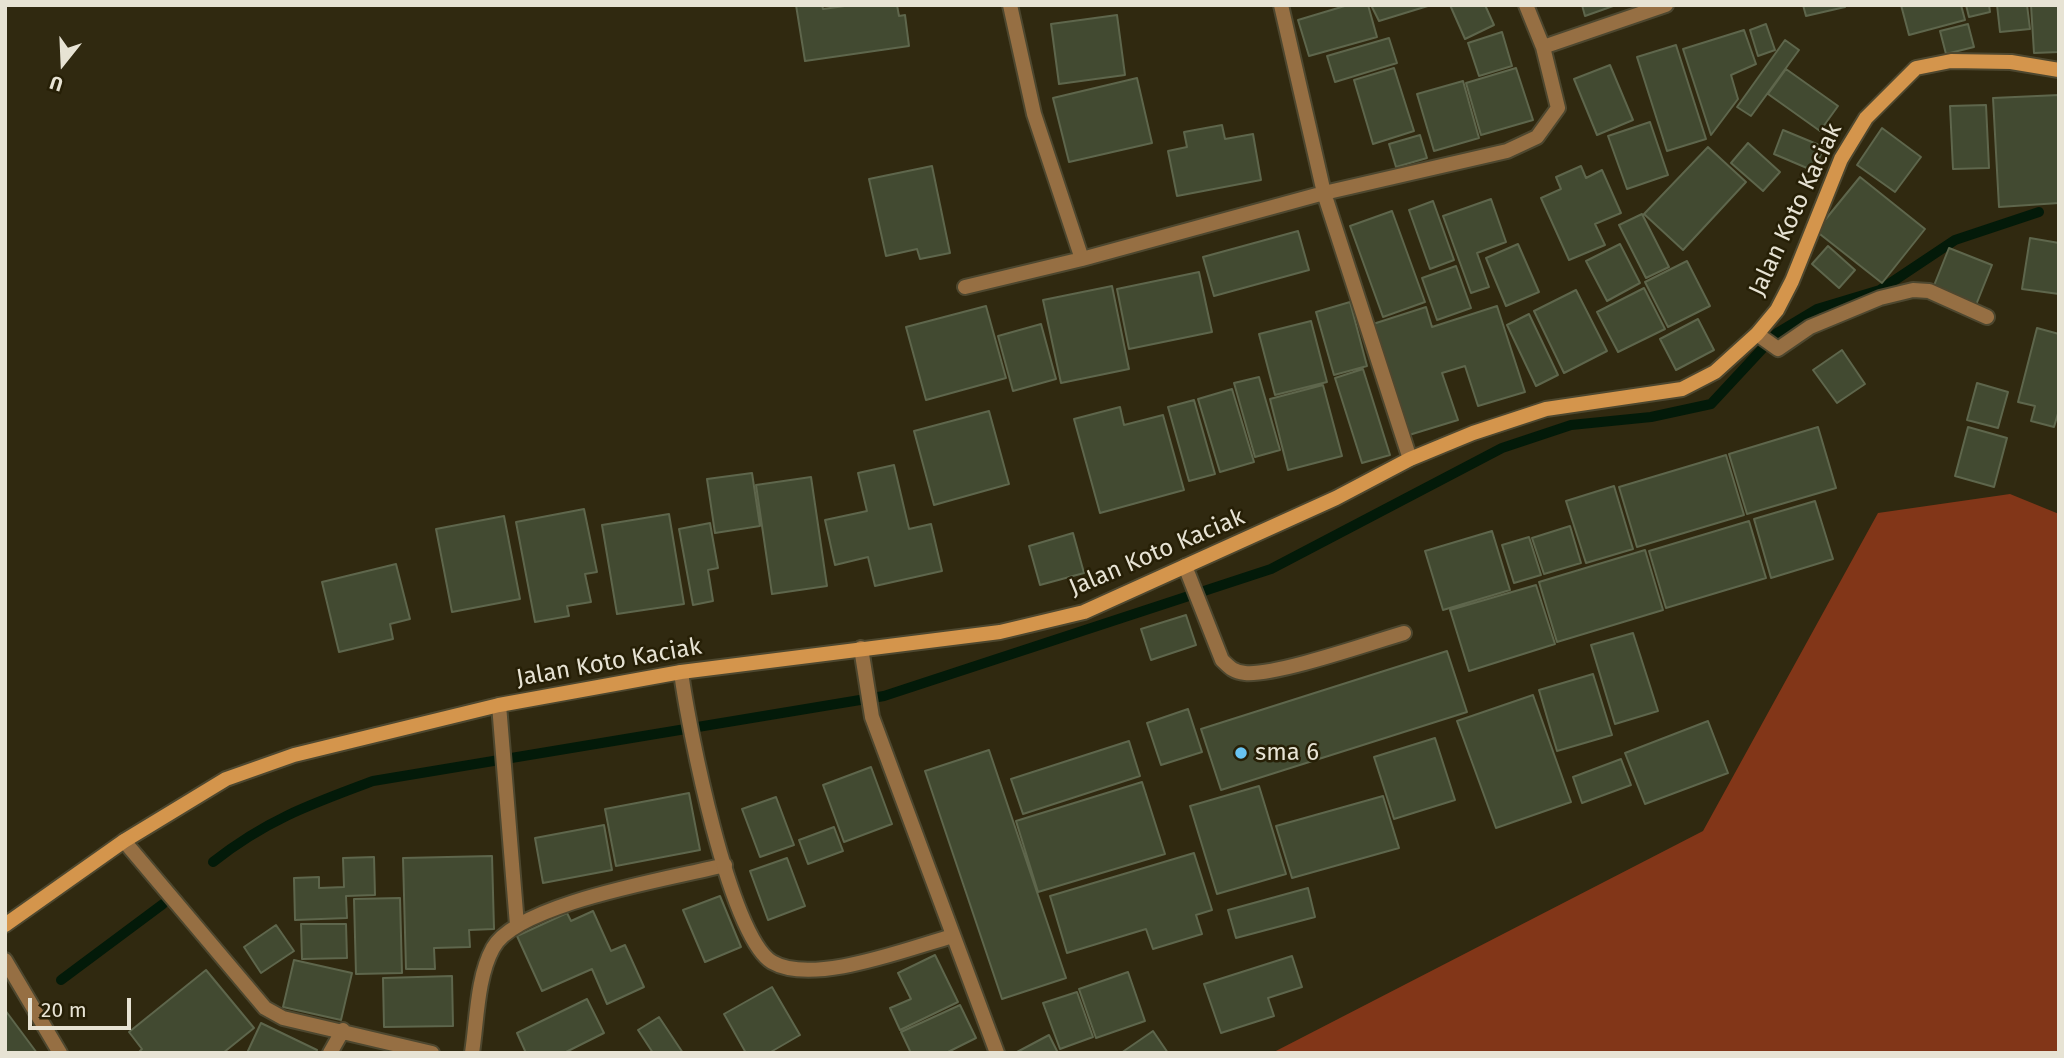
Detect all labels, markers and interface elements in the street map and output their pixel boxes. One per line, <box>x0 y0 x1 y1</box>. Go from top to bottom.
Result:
north arrow <box>28 28 98 98</box>
text: U <box>47 71 66 96</box>
street label: Jalan Koto Kaciak <box>1743 119 1849 301</box>
street label: Jalan Koto Kaciak <box>1065 503 1249 603</box>
street label: Jalan Koto Kaciak <box>514 633 704 693</box>
place label: sma 6 <box>1255 739 1319 767</box>
marker: sma 6 <box>1233 745 1249 761</box>
scale bar <box>32 984 135 1028</box>
text: 20 m <box>41 997 87 1023</box>

